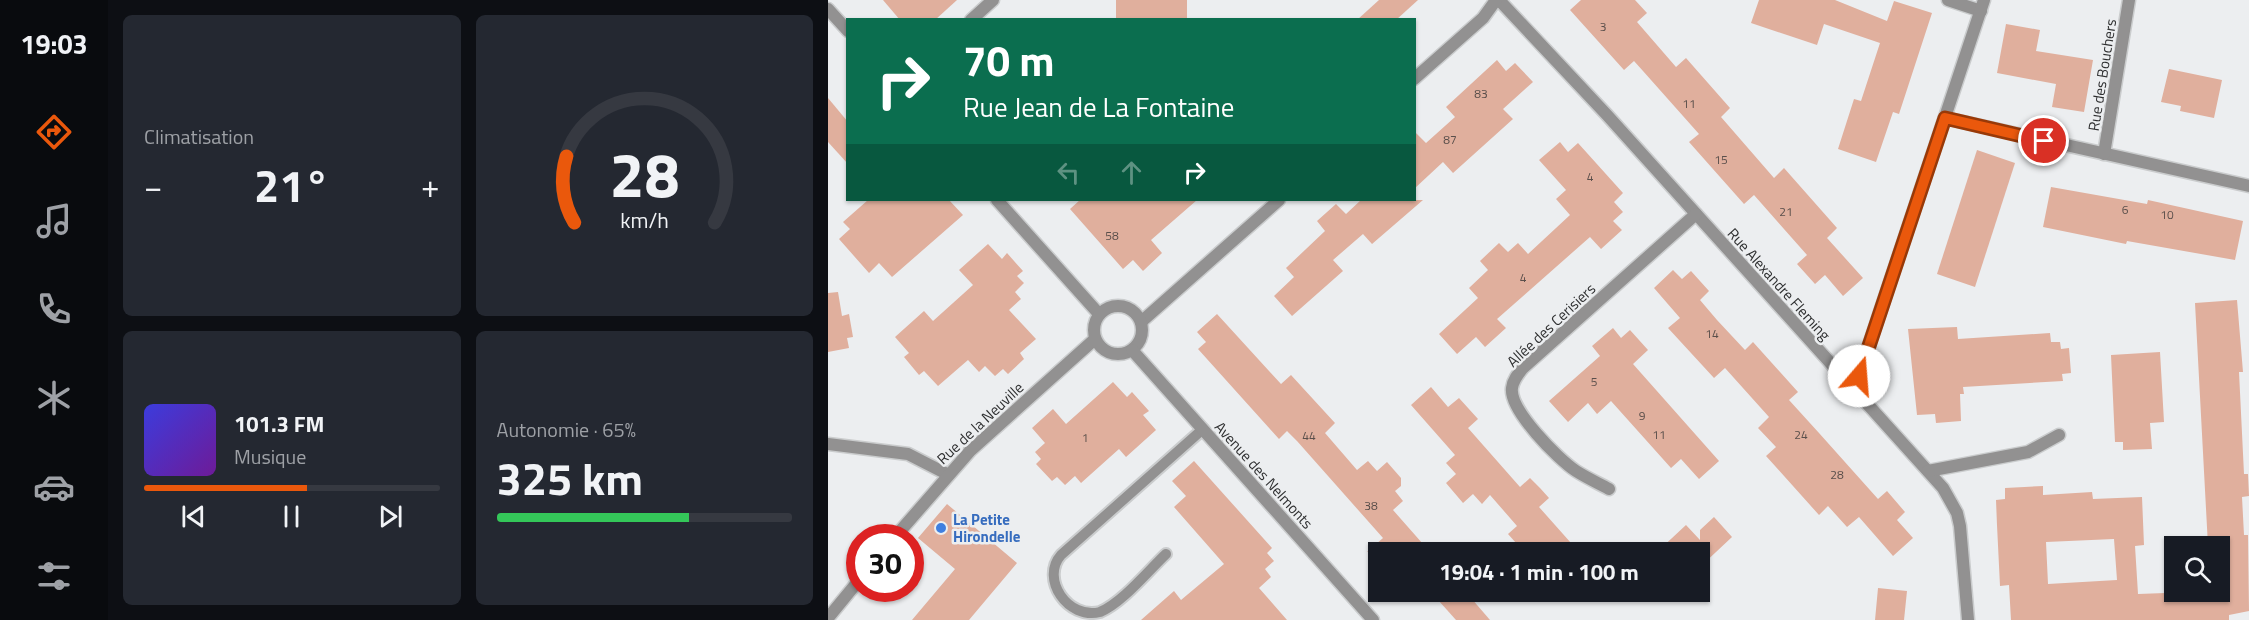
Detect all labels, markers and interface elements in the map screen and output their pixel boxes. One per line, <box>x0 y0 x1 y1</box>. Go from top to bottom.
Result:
house number: 3 <box>1600 17 1606 36</box>
street label: Rue des Bouchers <box>2082 17 2122 133</box>
text: 19:03 <box>20 23 88 64</box>
text: 70 m <box>963 28 1055 92</box>
icon: right <box>864 42 942 120</box>
house number: 83 <box>1474 84 1488 103</box>
text: Rue Jean de La Fontaine <box>963 86 1234 127</box>
house number: 11 <box>1682 94 1696 113</box>
icon: directions <box>33 111 75 153</box>
pin <box>2018 115 2069 166</box>
text: Climatisation <box>144 121 254 152</box>
icon: arrive <box>2027 124 2060 157</box>
text: 28 <box>609 126 679 221</box>
house number: 87 <box>1443 130 1457 149</box>
house number: 15 <box>1714 150 1728 169</box>
text: 21° <box>254 151 330 219</box>
icon: left <box>1052 156 1085 189</box>
icon: ahead <box>1115 156 1148 189</box>
icon: right <box>1178 156 1211 189</box>
text: − <box>144 161 162 211</box>
text: + <box>421 161 439 211</box>
house number: 4 <box>1587 167 1594 186</box>
icon: music <box>33 200 75 242</box>
house number: 6 <box>2122 200 2129 219</box>
house number: 21 <box>1779 202 1793 221</box>
text: km/h <box>620 204 669 236</box>
house number: 10 <box>2160 205 2174 224</box>
street label: Rue Alexandre Fleming <box>1722 223 1836 346</box>
house number: 58 <box>1105 226 1119 245</box>
house number: 4 <box>1520 268 1527 287</box>
street label: Allée des Cerisiers <box>1501 278 1601 372</box>
icon: phone <box>33 288 75 330</box>
house number: 14 <box>1705 324 1719 343</box>
position arrow <box>1827 344 1891 408</box>
house number: 5 <box>1591 372 1598 391</box>
street label: Rue de la Neuville <box>931 376 1029 470</box>
icon: climate <box>33 377 75 419</box>
house number: 9 <box>1639 406 1646 425</box>
text: 101.3 FM <box>234 407 324 441</box>
text: Autonomie · 65% <box>497 414 636 445</box>
street label: Avenue des Nelmonts <box>1209 416 1319 534</box>
house number: 11 <box>1652 425 1666 444</box>
house number: 24 <box>1794 425 1808 444</box>
house number: 44 <box>1302 426 1316 445</box>
house number: 1 <box>1082 428 1088 447</box>
text: Musique <box>234 441 306 472</box>
text: 325 km <box>497 444 643 512</box>
house number: 28 <box>1830 465 1844 484</box>
icon: car <box>33 466 75 508</box>
house number: 38 <box>1364 496 1378 515</box>
icon: previous <box>177 500 210 533</box>
icon: pause <box>275 500 308 533</box>
icon: next <box>374 500 407 533</box>
place label: La Petite Hirondelle <box>953 508 1021 548</box>
marker: La Petite Hirondelle <box>934 521 948 535</box>
speed limit sign: 30 <box>846 524 924 602</box>
map controls <box>2164 536 2230 602</box>
button: search <box>2164 536 2230 602</box>
icon: filters <box>33 555 75 597</box>
text: 19:04 · 1 min · 100 m <box>1439 555 1639 589</box>

